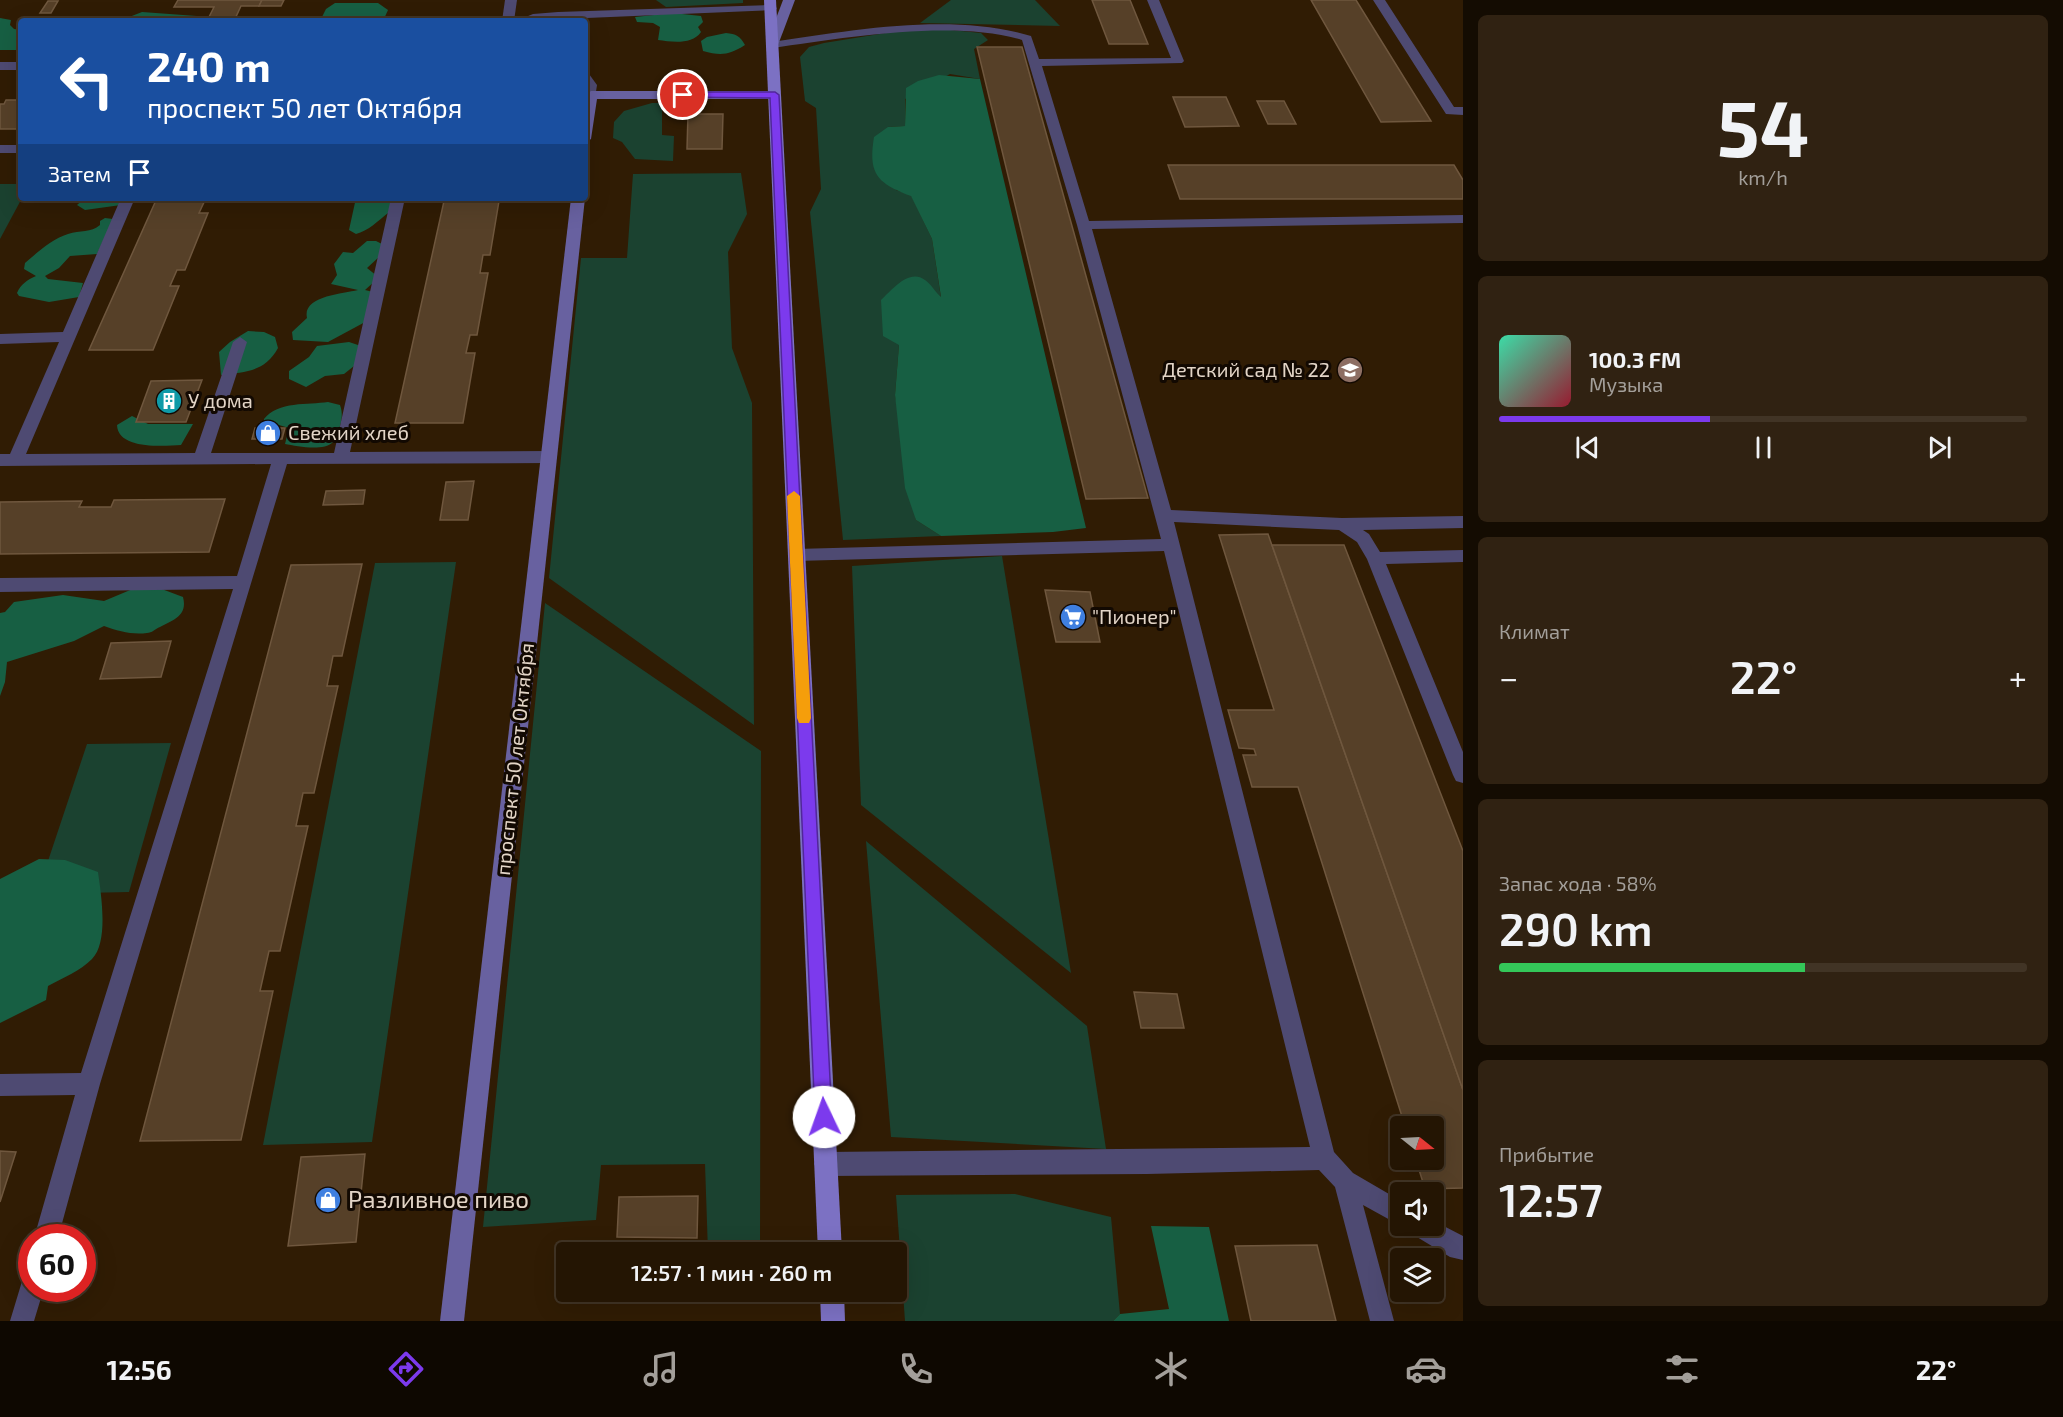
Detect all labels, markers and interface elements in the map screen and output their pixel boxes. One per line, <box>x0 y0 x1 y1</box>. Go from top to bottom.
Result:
text: 240 m <box>147 40 271 90</box>
icon: left <box>48 42 126 120</box>
pin <box>657 69 708 120</box>
icon: arrive <box>666 78 699 111</box>
text: 54 <box>1717 79 1809 173</box>
text: проспект 50 лет Октября <box>147 91 462 123</box>
icon: arrive <box>123 156 156 189</box>
text: Затем <box>48 160 111 186</box>
text: km/h <box>1738 165 1788 189</box>
text: 100.3 FM <box>1589 346 1681 372</box>
school or university icon: Детский сад № 22 <box>1335 355 1365 385</box>
place label: Детский сад № 22 <box>1162 357 1330 381</box>
text: Музыка <box>1589 372 1663 396</box>
building icon: У дома <box>154 386 184 416</box>
place label: У дома <box>188 388 253 412</box>
shop icon: Свежий хлеб <box>253 418 283 448</box>
place label: Свежий хлеб <box>288 420 409 444</box>
icon: previous <box>1571 431 1604 464</box>
icon: pause <box>1747 431 1780 464</box>
icon: next <box>1923 431 1956 464</box>
supermarket icon: "Пионер" <box>1058 602 1088 632</box>
place label: "Пионер" <box>1092 604 1176 628</box>
text: Климат <box>1499 619 1570 643</box>
street label: проспект 50 лет Октября <box>490 641 538 876</box>
text: 22° <box>1730 649 1797 703</box>
text: − <box>1499 657 1518 697</box>
text: + <box>2009 657 2027 697</box>
text: Запас хода · 58% <box>1499 871 1657 895</box>
text: 290 km <box>1499 901 1652 955</box>
position arrow <box>792 1085 856 1149</box>
north arrow <box>1390 1116 1444 1170</box>
map controls <box>1390 1116 1444 1302</box>
text: Прибытие <box>1499 1142 1594 1166</box>
text: 12:57 <box>1499 1172 1603 1226</box>
button: sound <box>1390 1182 1444 1236</box>
place label: Разливное пиво <box>348 1184 529 1213</box>
shop icon: Разливное пиво <box>313 1185 343 1215</box>
speed limit sign: 60 <box>18 1224 96 1302</box>
button: layers <box>1390 1248 1444 1302</box>
text: 12:57 · 1 мин · 260 m <box>631 1259 832 1285</box>
icon: directions <box>385 1348 427 1390</box>
icon: music <box>640 1348 682 1390</box>
icon: phone <box>895 1348 937 1390</box>
icon: climate <box>1150 1348 1192 1390</box>
icon: car <box>1405 1348 1447 1390</box>
icon: filters <box>1661 1348 1703 1390</box>
text: 12:56 <box>107 1353 172 1385</box>
text: 22° <box>1916 1353 1956 1385</box>

